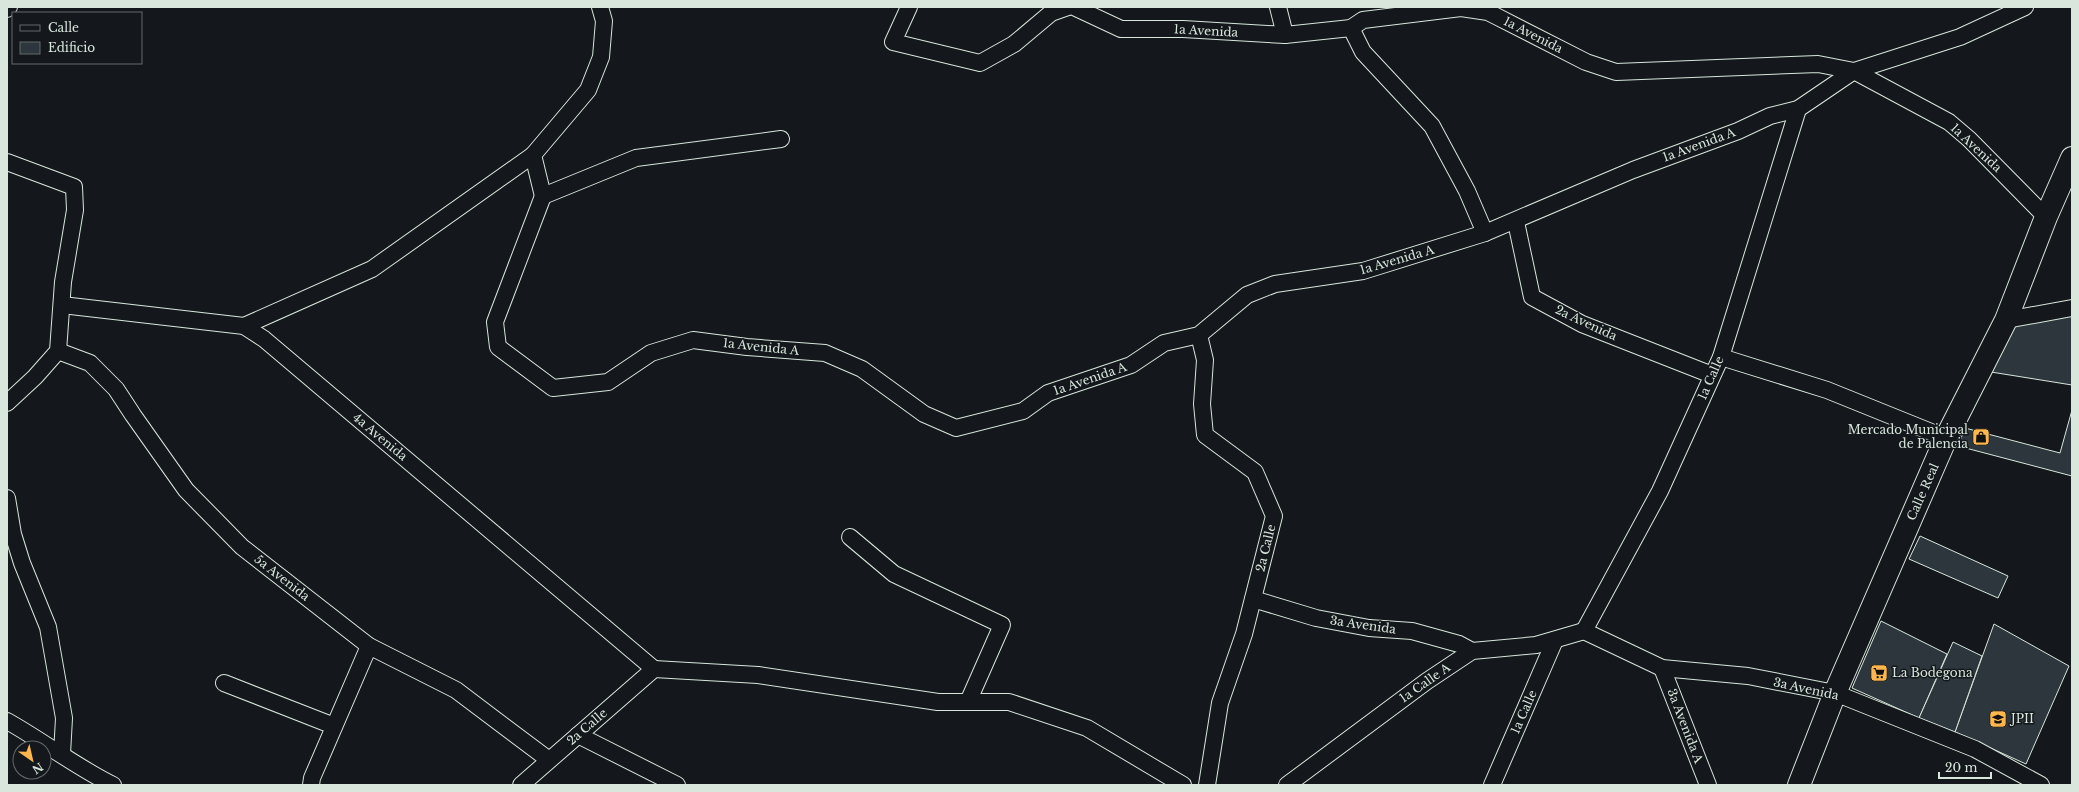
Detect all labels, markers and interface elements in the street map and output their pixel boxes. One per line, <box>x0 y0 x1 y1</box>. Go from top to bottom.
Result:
legend <box>12 12 142 64</box>
street label: 1a Avenida <box>1501 13 1566 56</box>
text: Calle <box>48 20 79 35</box>
street label: 1a Avenida <box>1173 21 1239 40</box>
text: Edificio <box>48 40 95 55</box>
street label: 1a Avenida <box>1948 120 2005 175</box>
street label: 1a Avenida A <box>1660 124 1738 165</box>
street label: 1a Avenida A <box>1358 242 1436 277</box>
street label: 2a Avenida <box>1553 302 1620 344</box>
street label: 1a Avenida A <box>722 335 801 358</box>
street label: 1a Calle <box>1694 354 1727 402</box>
street label: 1a Avenida A <box>1051 359 1129 398</box>
street label: 4a Avenida <box>350 410 411 464</box>
place label: Mercado Municipal de Palencia <box>1848 422 1968 451</box>
shop icon: Mercado Municipal de Palencia <box>1971 427 1991 447</box>
street label: Calle Real <box>1903 461 1942 523</box>
street label: 2a Calle <box>1252 523 1279 573</box>
street label: 5a Avenida <box>252 551 313 604</box>
street label: 3a Avenida <box>1329 612 1397 637</box>
street label: 1a Calle A <box>1396 659 1454 706</box>
supermarket icon: La Bodegona <box>1869 663 1889 683</box>
place label: La Bodegona <box>1892 665 1973 680</box>
street label: 3a Avenida <box>1772 674 1841 703</box>
street label: 3a Avenida A <box>1664 686 1707 766</box>
street label: 1a Calle <box>1507 688 1540 736</box>
street label: 2a Calle <box>564 705 610 748</box>
school or university icon: JPII <box>1988 709 2008 729</box>
place label: JPII <box>2009 711 2034 726</box>
north arrow <box>12 740 52 780</box>
scale bar <box>1939 754 1991 780</box>
text: N <box>29 760 46 777</box>
text: 20 m <box>1945 760 1977 775</box>

